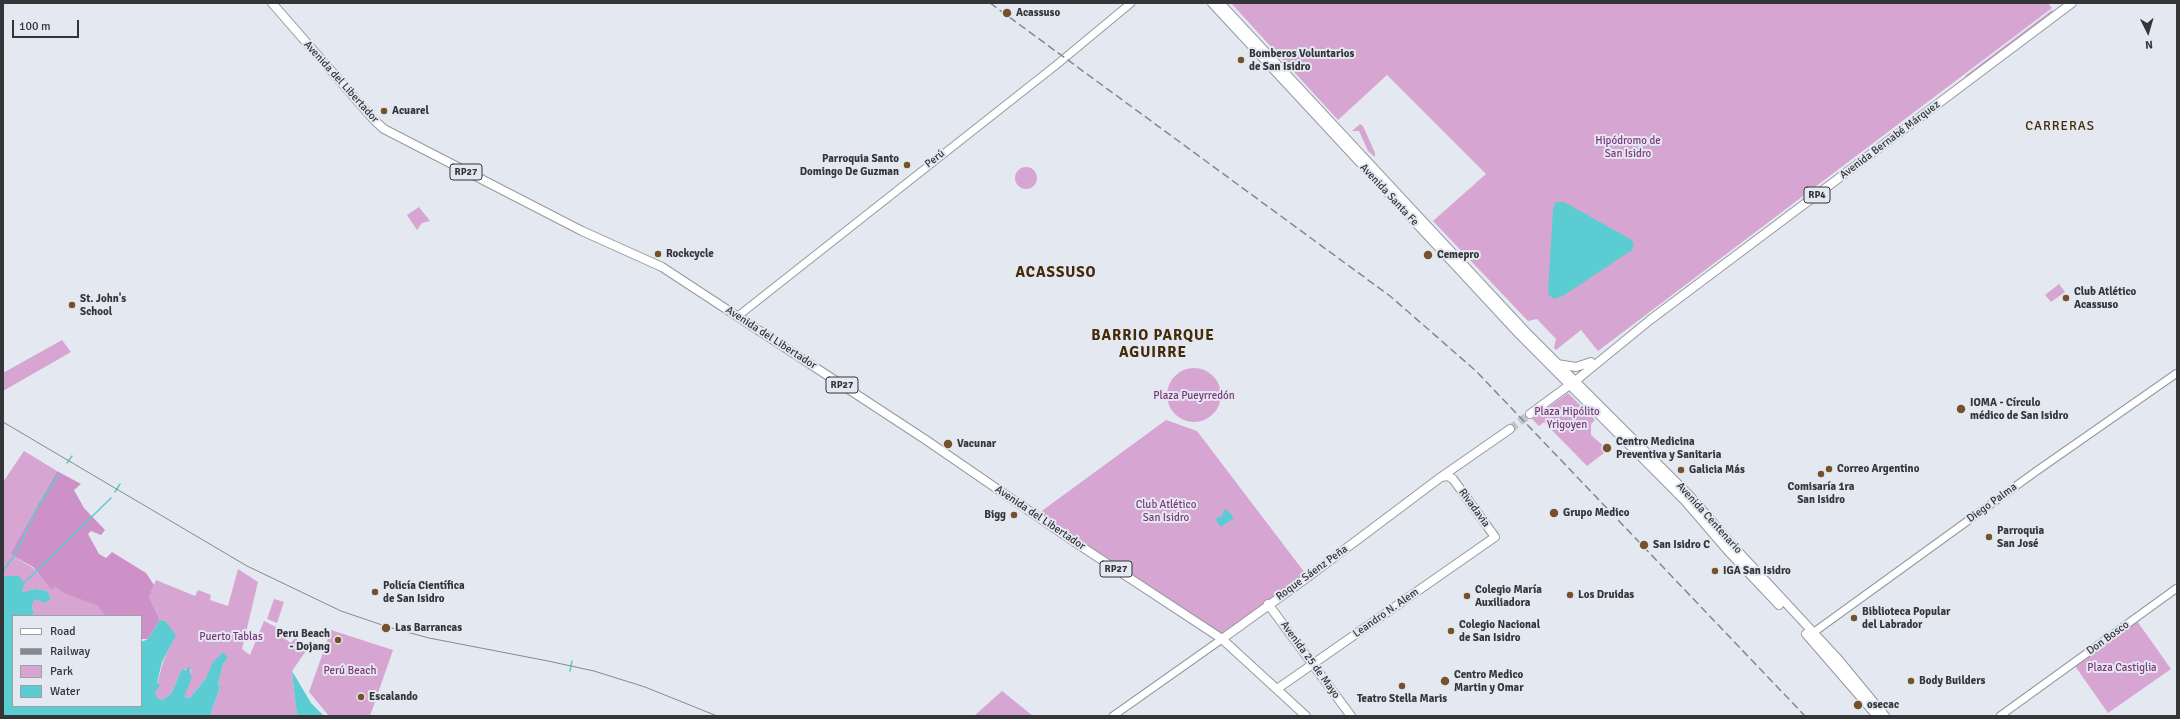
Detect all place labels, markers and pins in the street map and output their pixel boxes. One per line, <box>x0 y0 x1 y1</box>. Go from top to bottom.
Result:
place label: Acassuso <box>1016 6 1060 20</box>
marker: Acassuso <box>1001 7 1013 19</box>
place label: Bomberos Voluntarios de San Isidro <box>1249 47 1354 73</box>
marker: Bomberos Voluntarios de San Isidro <box>1236 55 1246 65</box>
place label: Acuarel <box>392 104 429 118</box>
marker: Acuarel <box>379 106 389 116</box>
place label: Parroquia Santo Domingo De Guzman <box>800 152 899 178</box>
marker: Parroquia Santo Domingo De Guzman <box>902 160 912 170</box>
place label: Rockcycle <box>666 247 714 261</box>
place label: Cemepro <box>1437 248 1479 262</box>
marker: Rockcycle <box>653 249 663 259</box>
marker: Cemepro <box>1422 249 1434 261</box>
place label: Club Atlético Acassuso <box>2074 285 2136 311</box>
place label: St. John's School <box>80 292 126 318</box>
marker: Club Atlético Acassuso <box>2061 293 2071 303</box>
marker: St. John's School <box>67 300 77 310</box>
place label: IOMA - Círculo médico de San Isidro <box>1970 396 2068 422</box>
marker: IOMA - Círculo médico de San Isidro <box>1955 403 1967 415</box>
place label: Centro Medicina Preventiva y Sanitaria <box>1616 435 1721 461</box>
place label: Vacunar <box>957 437 996 451</box>
marker: Vacunar <box>942 438 954 450</box>
marker: Centro Medicina Preventiva y Sanitaria <box>1601 442 1613 454</box>
place label: Correo Argentino <box>1837 462 1919 476</box>
place label: Galicia Más <box>1689 463 1745 477</box>
marker: Correo Argentino <box>1824 464 1834 474</box>
marker: Galicia Más <box>1676 465 1686 475</box>
marker: Comisaría 1ra San Isidro <box>1816 469 1826 479</box>
place label: Comisaría 1ra San Isidro <box>1788 480 1854 506</box>
place label: Grupo Medico <box>1563 506 1629 520</box>
marker: Grupo Medico <box>1548 507 1560 519</box>
place label: Bigg <box>984 508 1006 522</box>
marker: Bigg <box>1009 510 1019 520</box>
place label: Parroquia San José <box>1997 524 2044 550</box>
marker: Parroquia San José <box>1984 532 1994 542</box>
place label: San Isidro C <box>1653 538 1710 552</box>
marker: San Isidro C <box>1638 539 1650 551</box>
place label: IGA San Isidro <box>1723 564 1791 578</box>
marker: IGA San Isidro <box>1710 566 1720 576</box>
place label: Policía Científica de San Isidro <box>383 579 465 605</box>
place label: Colegio María Auxiliadora <box>1475 583 1542 609</box>
marker: Policía Científica de San Isidro <box>370 587 380 597</box>
place label: Los Druidas <box>1578 588 1634 602</box>
marker: Los Druidas <box>1565 590 1575 600</box>
marker: Colegio María Auxiliadora <box>1462 591 1472 601</box>
place label: Biblioteca Popular del Labrador <box>1862 605 1950 631</box>
marker: Biblioteca Popular del Labrador <box>1849 613 1859 623</box>
place label: Colegio Nacional de San Isidro <box>1459 618 1540 644</box>
place label: Las Barrancas <box>395 621 462 635</box>
marker: Las Barrancas <box>380 622 392 634</box>
marker: Colegio Nacional de San Isidro <box>1446 626 1456 636</box>
place label: Peru Beach - Dojang <box>276 627 330 653</box>
marker: Peru Beach - Dojang <box>333 635 343 645</box>
place label: Centro Medico Martin y Omar <box>1454 668 1524 694</box>
place label: Body Builders <box>1919 674 1985 688</box>
marker: Centro Medico Martin y Omar <box>1439 675 1451 687</box>
marker: Body Builders <box>1906 676 1916 686</box>
marker: Teatro Stella Maris <box>1397 681 1407 691</box>
place label: Escalando <box>369 690 418 704</box>
marker: Escalando <box>356 692 366 702</box>
place label: Teatro Stella Maris <box>1357 692 1447 706</box>
place label: osecac <box>1867 698 1899 712</box>
marker: osecac <box>1852 699 1864 711</box>

